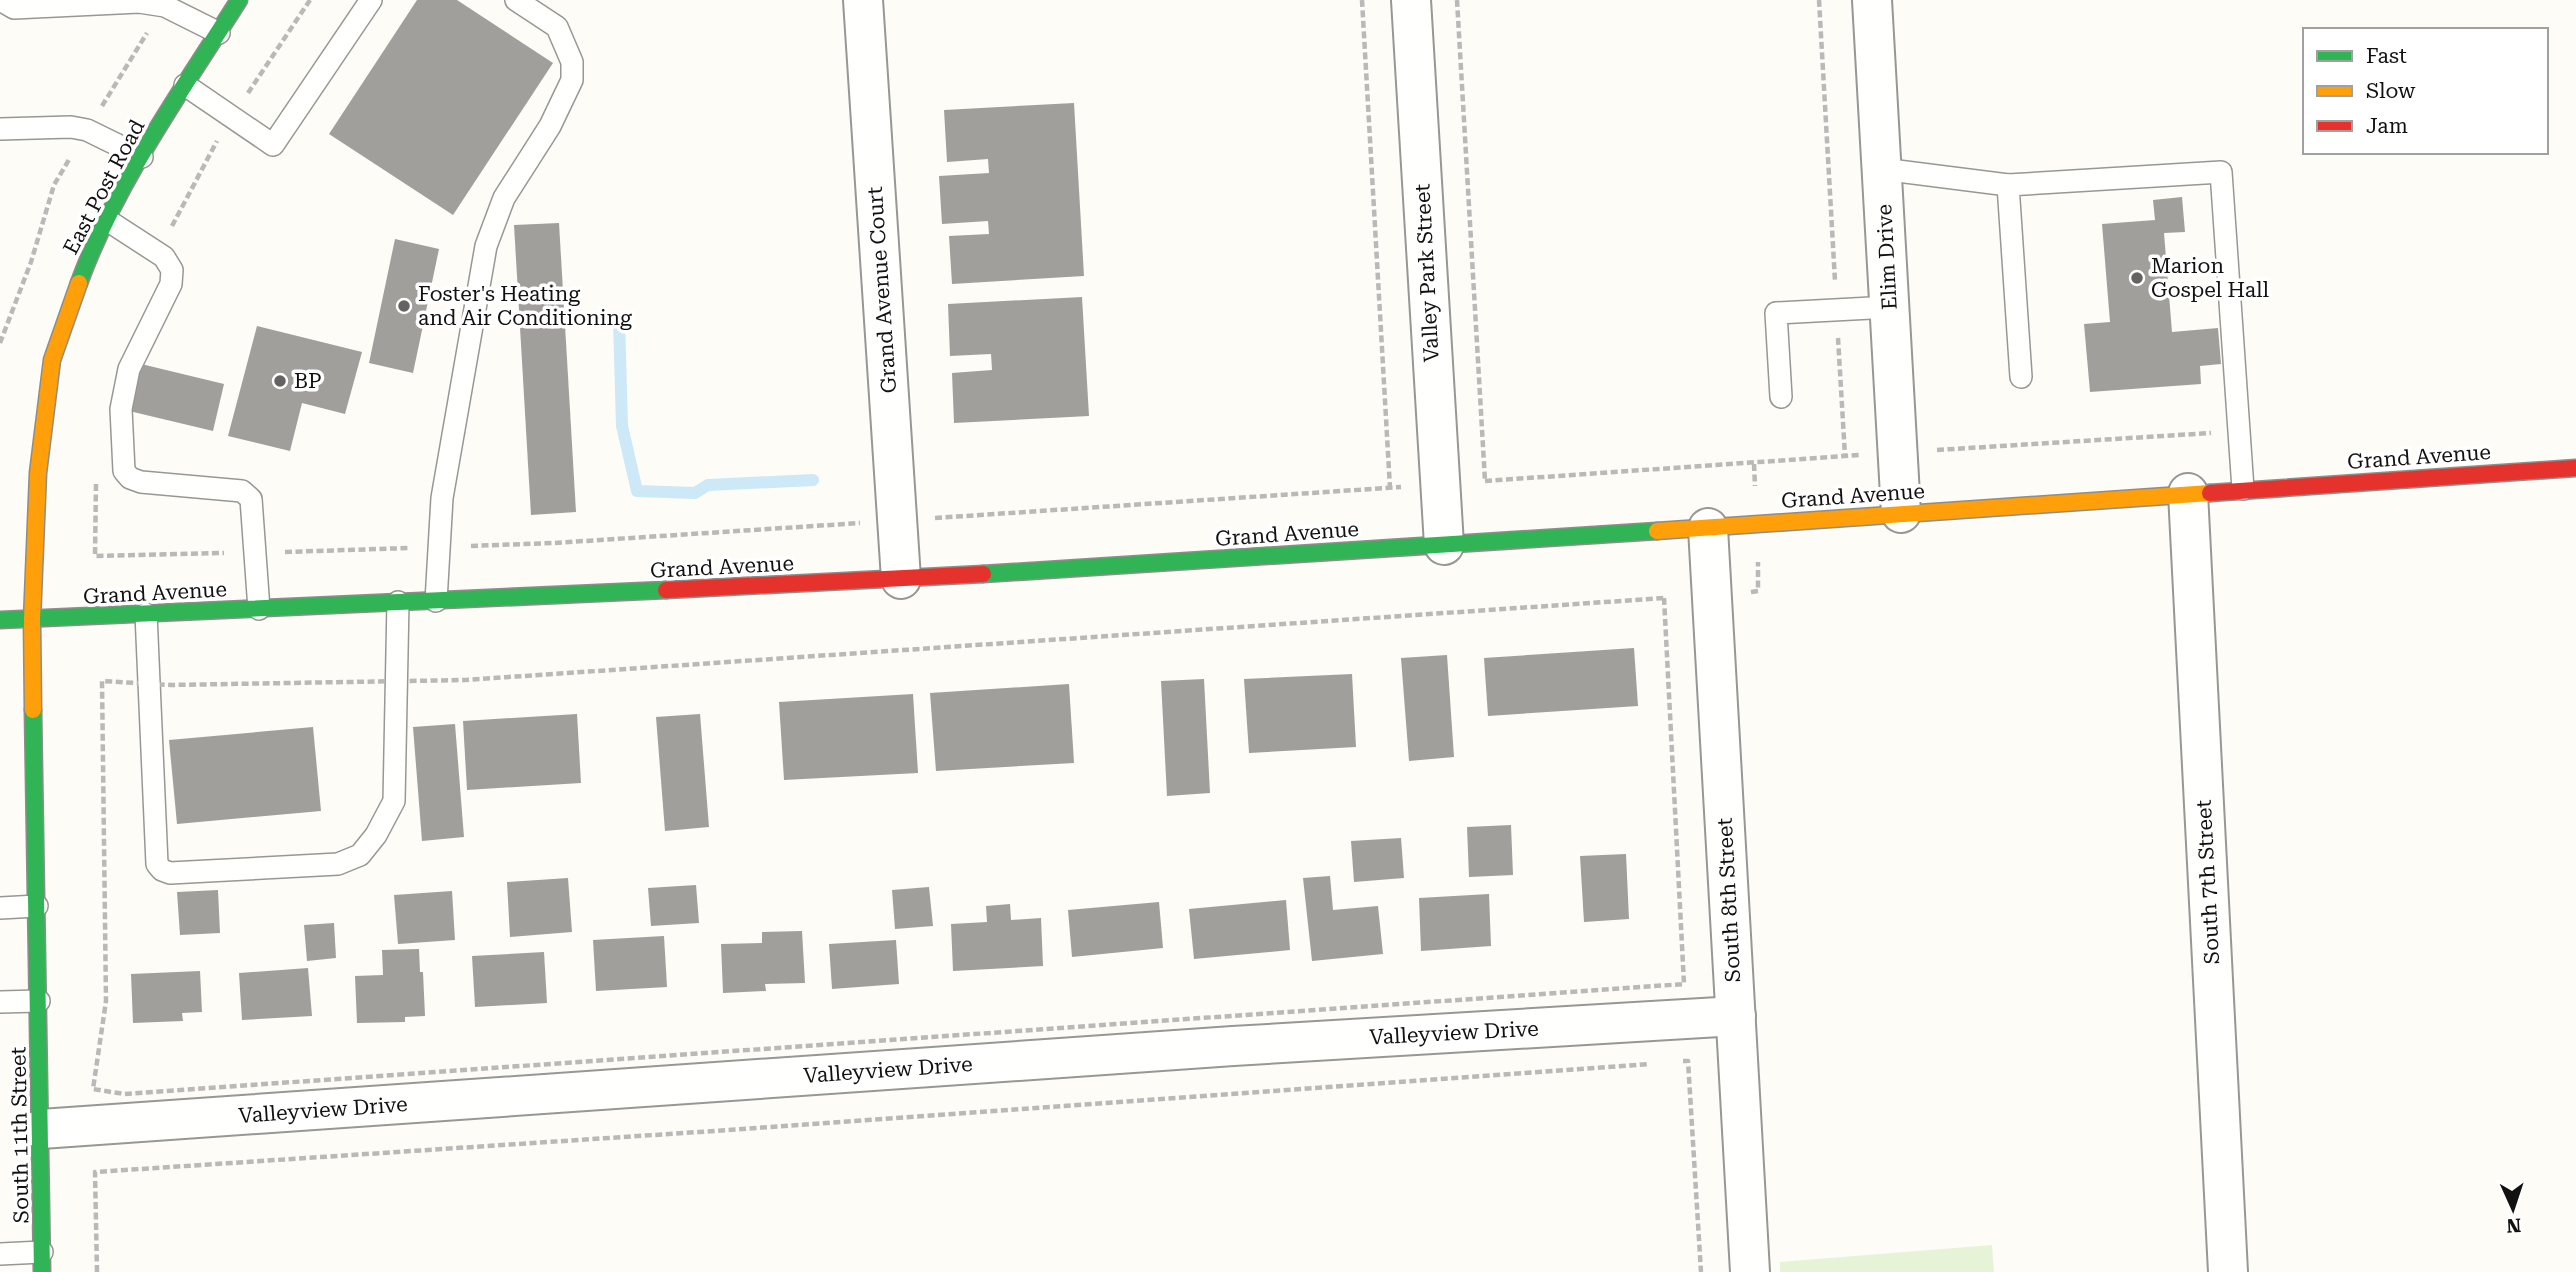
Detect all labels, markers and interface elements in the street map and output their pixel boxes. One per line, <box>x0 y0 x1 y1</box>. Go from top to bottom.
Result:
legend <box>2303 28 2548 154</box>
text: Fast <box>2366 44 2407 68</box>
text: Slow <box>2366 79 2416 103</box>
text: Jam <box>2366 114 2408 138</box>
street label: East Post Road <box>58 115 150 258</box>
street label: Valley Park Street <box>1410 183 1444 363</box>
street label: Grand Avenue Court <box>863 186 901 394</box>
street label: Elim Drive <box>1872 203 1902 311</box>
place label: Marion Gospel Hall <box>2151 254 2270 302</box>
marker: Marion Gospel Hall <box>2129 270 2145 286</box>
place label: Foster's Heating and Air Conditioning <box>418 282 632 330</box>
marker: Foster's Heating and Air Conditioning <box>396 298 412 314</box>
place label: BP <box>294 369 322 393</box>
marker: BP <box>272 373 288 389</box>
street label: Grand Avenue <box>2346 440 2492 474</box>
street label: Grand Avenue <box>1780 479 1926 513</box>
street label: Grand Avenue <box>1214 517 1360 551</box>
street label: Grand Avenue <box>650 551 794 583</box>
street label: Grand Avenue <box>83 577 227 609</box>
street label: South 7th Street <box>2192 799 2224 965</box>
street label: South 8th Street <box>1713 817 1745 983</box>
street label: Valleyview Drive <box>1369 1017 1539 1049</box>
street label: South 11th Street <box>6 1046 34 1223</box>
street label: Valleyview Drive <box>803 1052 973 1088</box>
street label: Valleyview Drive <box>238 1092 408 1128</box>
north arrow <box>2478 1174 2548 1244</box>
text: N <box>2506 1214 2522 1237</box>

